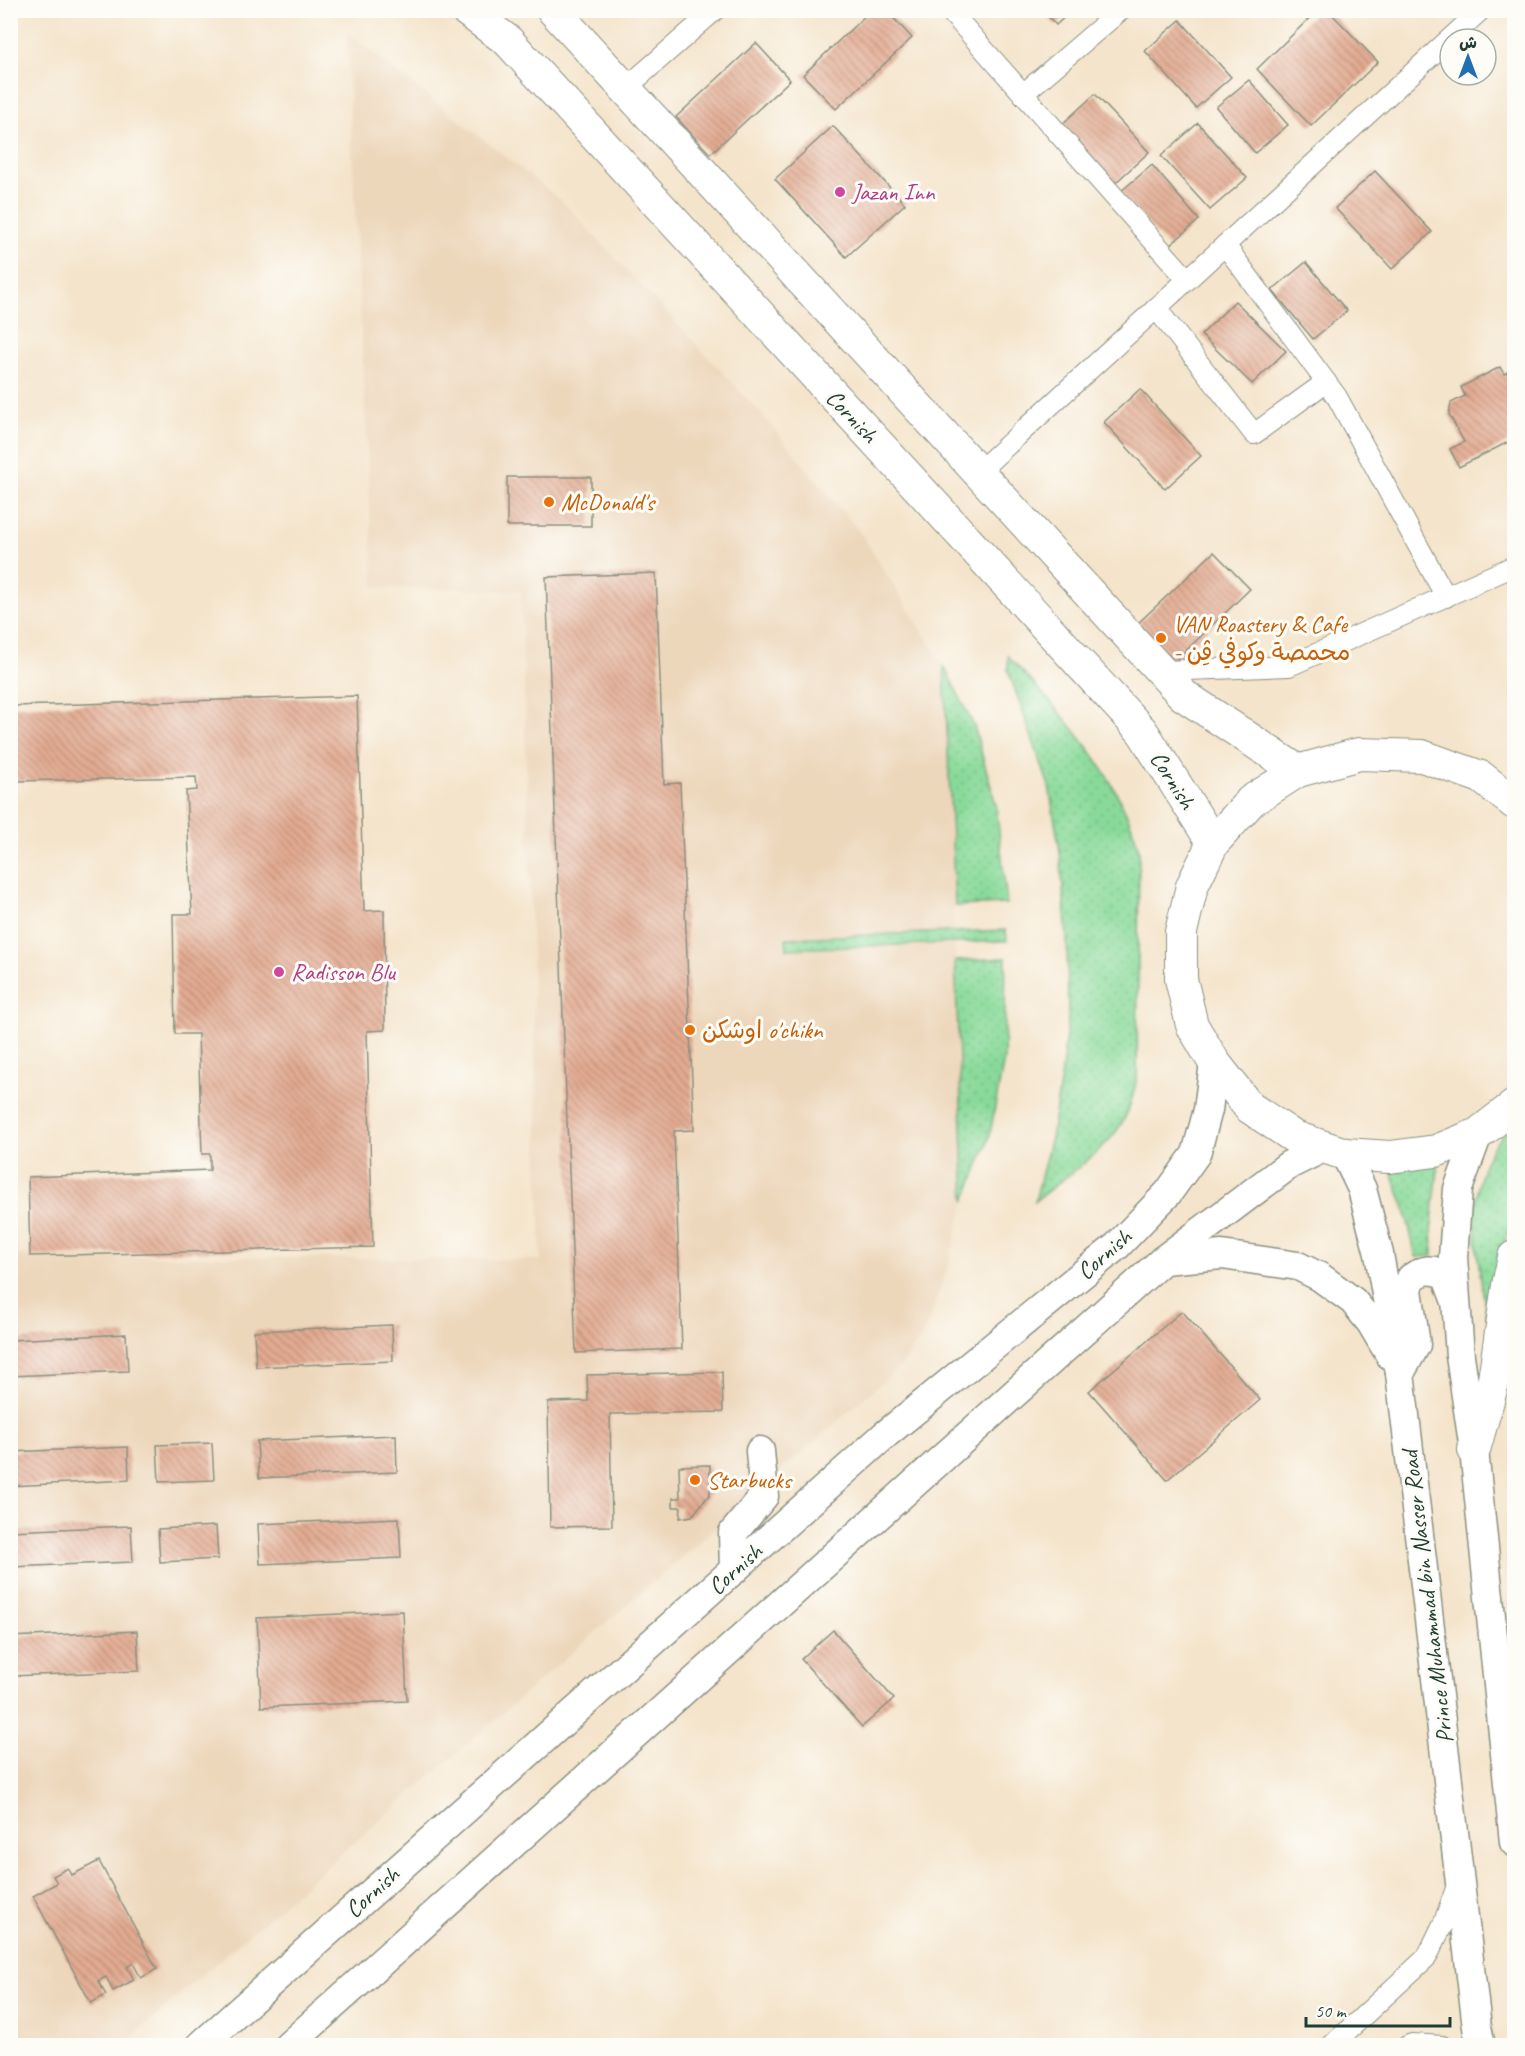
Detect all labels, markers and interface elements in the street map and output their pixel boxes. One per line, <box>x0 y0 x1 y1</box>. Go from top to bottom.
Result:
north arrow <box>1438 27 1498 87</box>
text: ش <box>1459 33 1477 53</box>
place label: Jazan Inn <box>851 177 936 207</box>
marker: Jazan Inn <box>833 185 847 199</box>
street label: Cornish <box>820 383 886 451</box>
place label: McDonald's <box>561 487 657 517</box>
marker: McDonald's <box>542 495 556 509</box>
place label: VAN Roastery & Cafe - محمصة وكوفي ڤِن <box>1173 609 1350 669</box>
marker: VAN Roastery & Cafe - محمصة وكوفي ڤِن <box>1154 631 1168 645</box>
street label: Cornish <box>1144 745 1203 816</box>
place label: Radisson Blu <box>291 957 397 987</box>
marker: Radisson Blu <box>272 965 286 979</box>
place label: اوشكن o'chikn <box>702 1015 824 1045</box>
marker: اوشكن o'chikn <box>683 1023 697 1037</box>
street label: Cornish <box>1070 1221 1139 1286</box>
street label: Prince Muhammad bin Nasser Road <box>1394 1445 1460 1745</box>
place label: Starbucks <box>707 1465 793 1495</box>
marker: Starbucks <box>688 1473 702 1487</box>
street label: Cornish <box>702 1536 770 1601</box>
street label: Cornish <box>339 1859 407 1924</box>
scale bar <box>1306 1990 1450 2028</box>
text: 50 m <box>1315 2000 1348 2022</box>

